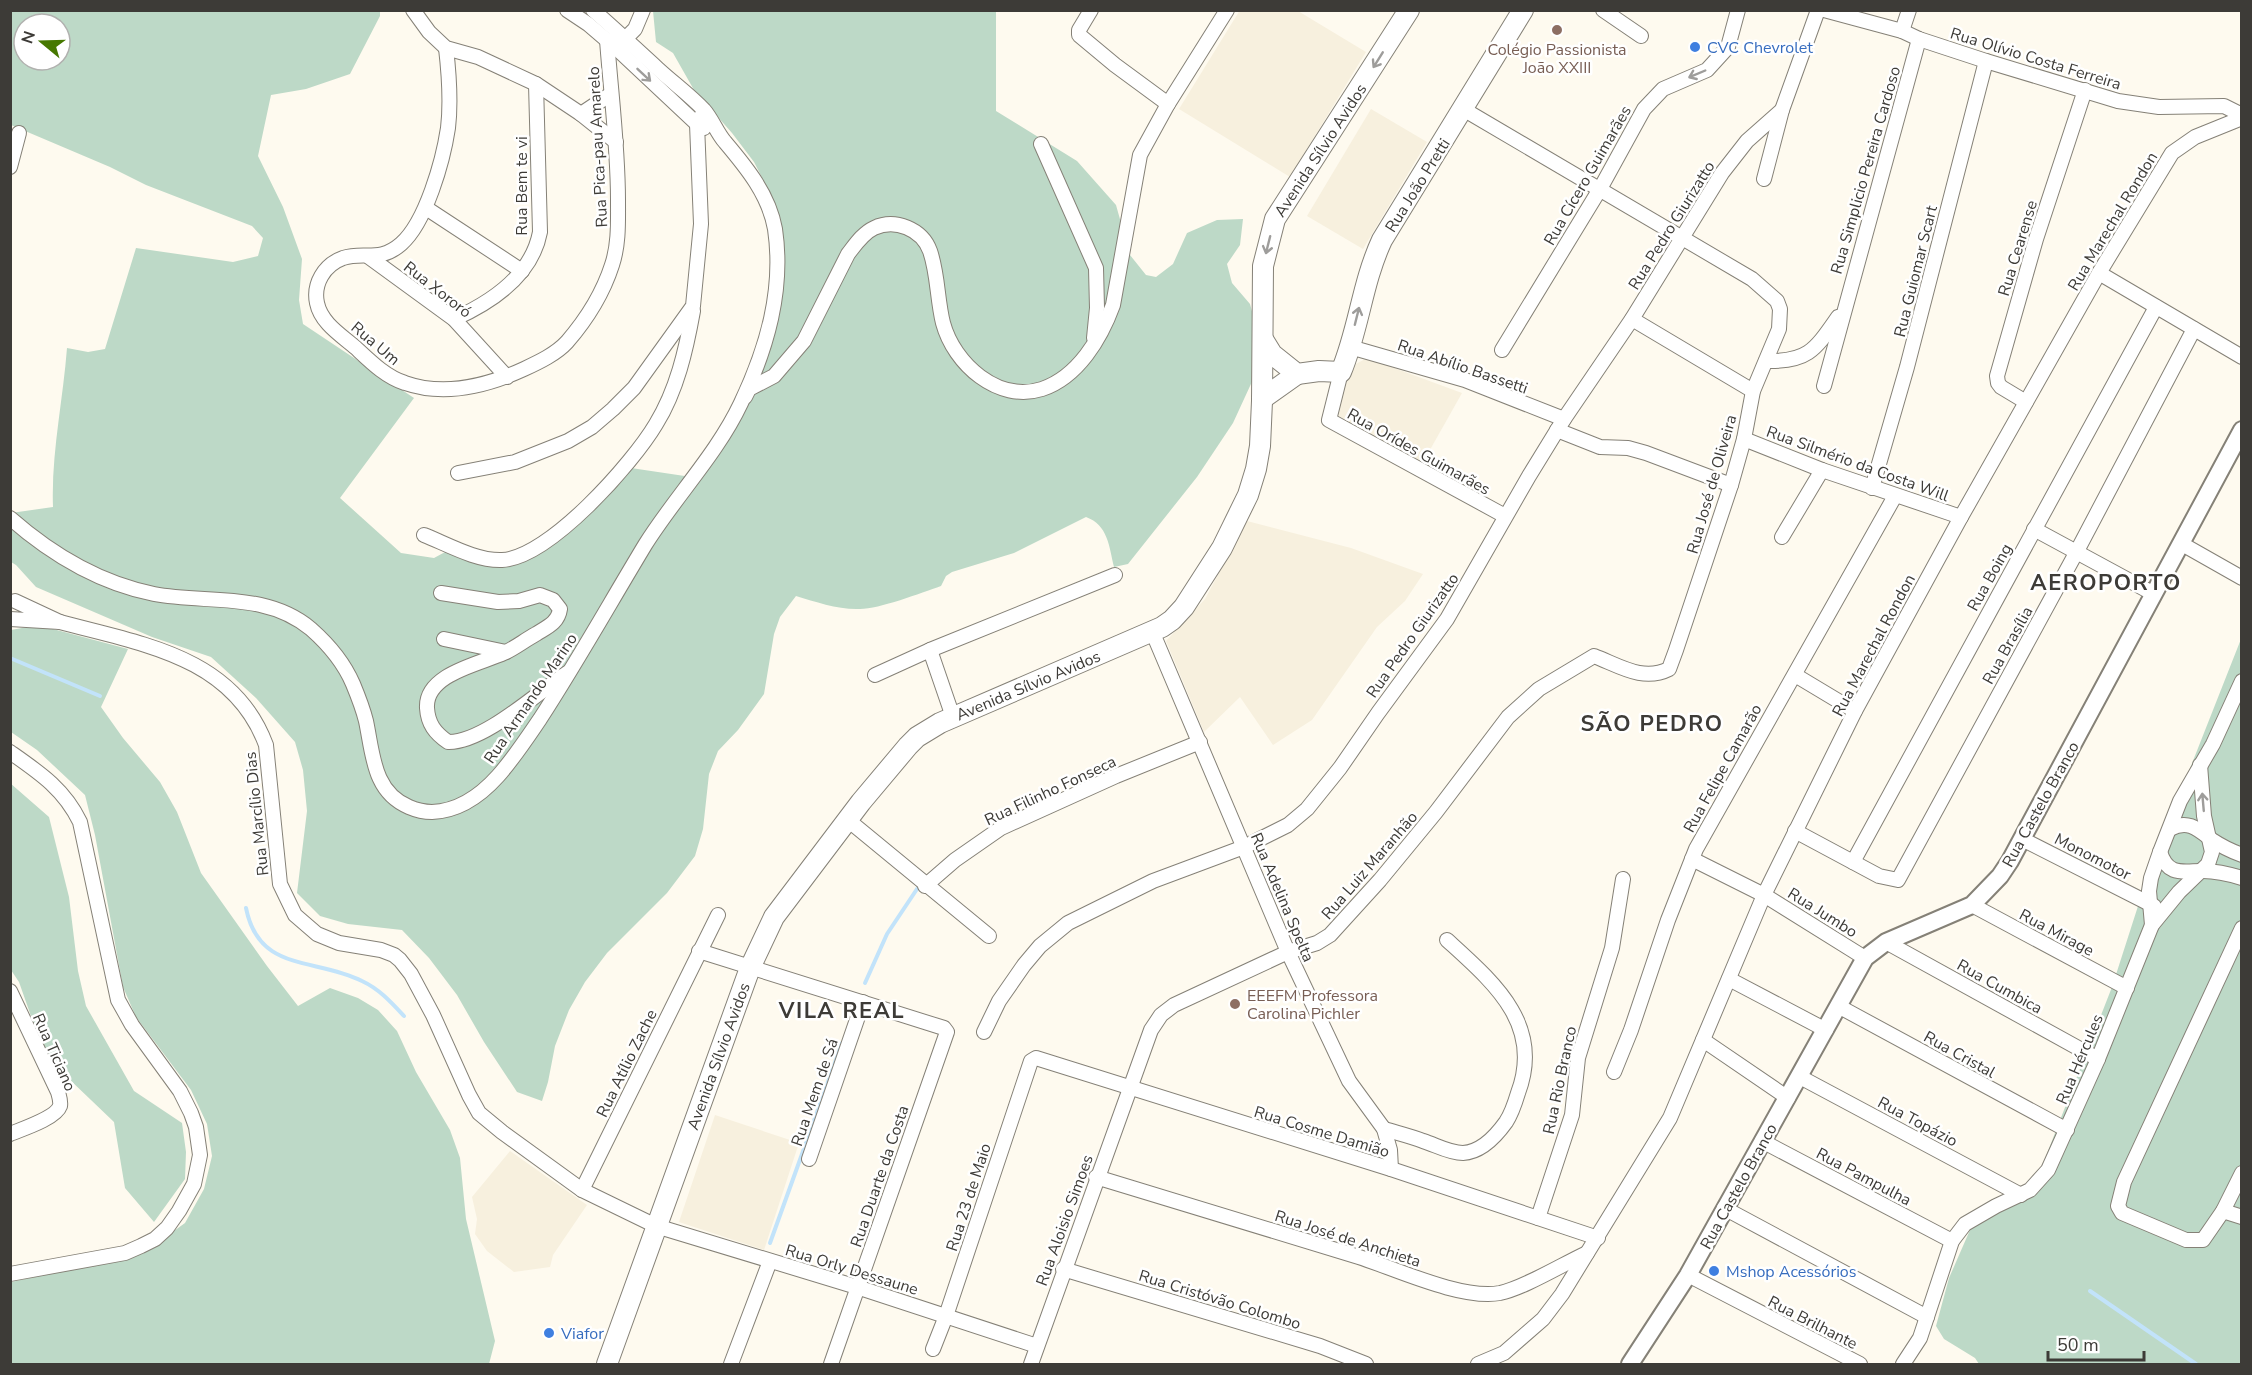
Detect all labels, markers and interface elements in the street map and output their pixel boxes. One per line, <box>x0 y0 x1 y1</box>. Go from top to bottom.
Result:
north arrow <box>12 12 72 72</box>
street label: Rua Olívio Costa Ferreira <box>1948 22 2124 95</box>
marker: Colégio Passionista João XXIII <box>1550 23 1564 37</box>
text: N <box>16 28 41 47</box>
place label: CVC Chevrolet <box>1707 37 1813 59</box>
place label: Colégio Passionista João XXIII <box>1487 39 1627 79</box>
marker: CVC Chevrolet <box>1688 40 1702 54</box>
one-way arrow <box>1371 51 1383 68</box>
street label: Rua Simplicio Pereira Cardoso <box>1826 64 1906 277</box>
street label: Rua Pica-pau Amarelo <box>583 66 613 228</box>
one-way arrow <box>637 68 652 82</box>
one-way arrow <box>1688 69 1707 80</box>
street label: Avenida Sílvio Avidos <box>1269 80 1372 222</box>
street label: Rua Cícero Guimarães <box>1539 102 1637 249</box>
street label: Rua João Pretti <box>1380 134 1455 237</box>
street label: Rua Bem te vi <box>511 136 533 236</box>
street label: Rua Marechal Rondon <box>2063 148 2163 295</box>
street label: Rua Pedro Giurizatto <box>1623 157 1720 294</box>
street label: Rua Cearense <box>1993 198 2043 299</box>
street label: Rua Guiomar Scart <box>1889 203 1943 339</box>
one-way arrow <box>1262 235 1274 254</box>
street label: Rua Xororó <box>399 256 476 323</box>
one-way arrow <box>1352 307 1364 326</box>
street label: Rua Um <box>346 317 404 371</box>
street label: Rua Abílio Bassetti <box>1395 334 1531 400</box>
street label: Rua Orídes Guimarães <box>1343 403 1494 500</box>
street label: Rua José de Oliveira <box>1682 412 1742 556</box>
street label: Rua Silmério da Costa Will <box>1763 421 1952 507</box>
street label: Rua Boing <box>1962 540 2017 615</box>
district label: AEROPORTO <box>2030 568 2182 598</box>
street label: Rua Pedro Giurizatto <box>1361 569 1464 702</box>
street label: Rua Marechal Rondon <box>1827 570 1921 720</box>
street label: Rua Brasília <box>1977 603 2038 688</box>
street label: Rua Armando Marino <box>479 629 583 768</box>
street label: Avenida Sílvio Avidos <box>953 646 1104 726</box>
street label: Rua Felipe Camarão <box>1678 700 1767 837</box>
district label: SÃO PEDRO <box>1580 709 1724 739</box>
street label: Rua Castelo Branco <box>1997 738 2085 871</box>
street label: Rua Marcílio Dias <box>240 751 274 877</box>
street label: Rua Filinho Fonseca <box>981 751 1120 831</box>
one-way arrow <box>2197 793 2208 813</box>
street label: Rua Luiz Maranhão <box>1317 807 1423 925</box>
street label: Monomotor <box>2050 828 2135 886</box>
street label: Rua Adelina Spelta <box>1245 829 1319 965</box>
street label: Rua Jumbo <box>1783 883 1862 943</box>
street label: Rua Mirage <box>2015 904 2098 962</box>
street label: Rua Cumbica <box>1953 954 2046 1019</box>
street label: Avenida Sílvio Avidos <box>682 980 756 1133</box>
place label: EEEFM Professora Carolina Pichler <box>1247 985 1378 1025</box>
district label: VILA REAL <box>778 996 905 1026</box>
marker: EEEFM Professora Carolina Pichler <box>1228 997 1242 1011</box>
street label: Rua Atílio Zache <box>591 1006 663 1121</box>
street label: Rua Ticiano <box>27 1010 81 1095</box>
street label: Rua Hércules <box>2051 1011 2109 1108</box>
street label: Rua Rio Branco <box>1538 1024 1582 1136</box>
street label: Rua Cristal <box>1920 1026 2000 1084</box>
street label: Rua Mem de Sá <box>786 1036 844 1149</box>
street label: Rua Topázio <box>1874 1092 1961 1152</box>
street label: Rua Cosme Damião <box>1251 1101 1392 1163</box>
street label: Rua Duarte da Costa <box>845 1102 915 1250</box>
street label: Rua Castelo Branco <box>1695 1120 1783 1253</box>
street label: Rua 23 de Maio <box>941 1140 997 1254</box>
street label: Rua Pampulha <box>1812 1143 1915 1211</box>
street label: Rua Aloisio Simoes <box>1031 1152 1099 1289</box>
street label: Rua José de Anchieta <box>1272 1205 1423 1273</box>
street label: Rua Orly Dessaune <box>783 1239 921 1301</box>
place label: Mshop Acessórios <box>1726 1261 1856 1283</box>
marker: Mshop Acessórios <box>1707 1264 1721 1278</box>
street label: Rua Cristóvão Colombo <box>1136 1265 1304 1335</box>
street label: Rua Brilhante <box>1764 1291 1861 1355</box>
place label: Viafor <box>560 1323 604 1345</box>
scale bar <box>2048 1324 2144 1362</box>
marker: Viafor <box>542 1326 556 1340</box>
text: 50 m <box>2057 1333 2099 1357</box>

